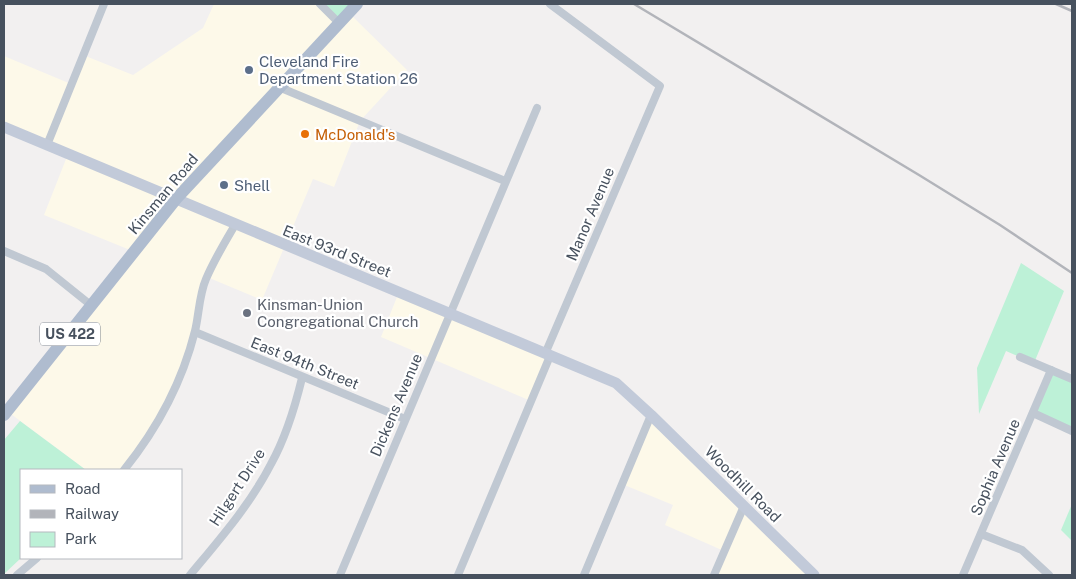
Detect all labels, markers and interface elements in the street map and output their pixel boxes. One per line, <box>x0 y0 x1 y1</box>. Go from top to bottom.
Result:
place label: Cleveland Fire Department Station 26 <box>259 53 418 87</box>
marker: Cleveland Fire Department Station 26 <box>243 64 255 76</box>
place label: McDonald's <box>315 126 395 143</box>
marker: McDonald's <box>299 128 311 140</box>
street label: Kinsman Road <box>125 151 201 237</box>
street label: Manor Avenue <box>563 165 617 263</box>
place label: Shell <box>234 177 270 194</box>
marker: Shell <box>218 179 230 191</box>
street label: East 93rd Street <box>280 222 394 281</box>
place label: Kinsman-Union Congregational Church <box>257 296 418 330</box>
marker: Kinsman-Union Congregational Church <box>241 307 253 319</box>
road number: US 422 <box>40 322 100 346</box>
street label: East 94th Street <box>248 334 362 392</box>
street label: Dickens Avenue <box>367 351 425 459</box>
street label: Sophia Avenue <box>967 416 1023 518</box>
street label: Woodhill Road <box>702 443 784 525</box>
street label: Hilgert Drive <box>206 445 268 529</box>
legend <box>20 469 182 559</box>
text: Road <box>65 480 101 497</box>
text: Railway <box>65 505 119 522</box>
text: Park <box>65 530 97 547</box>

